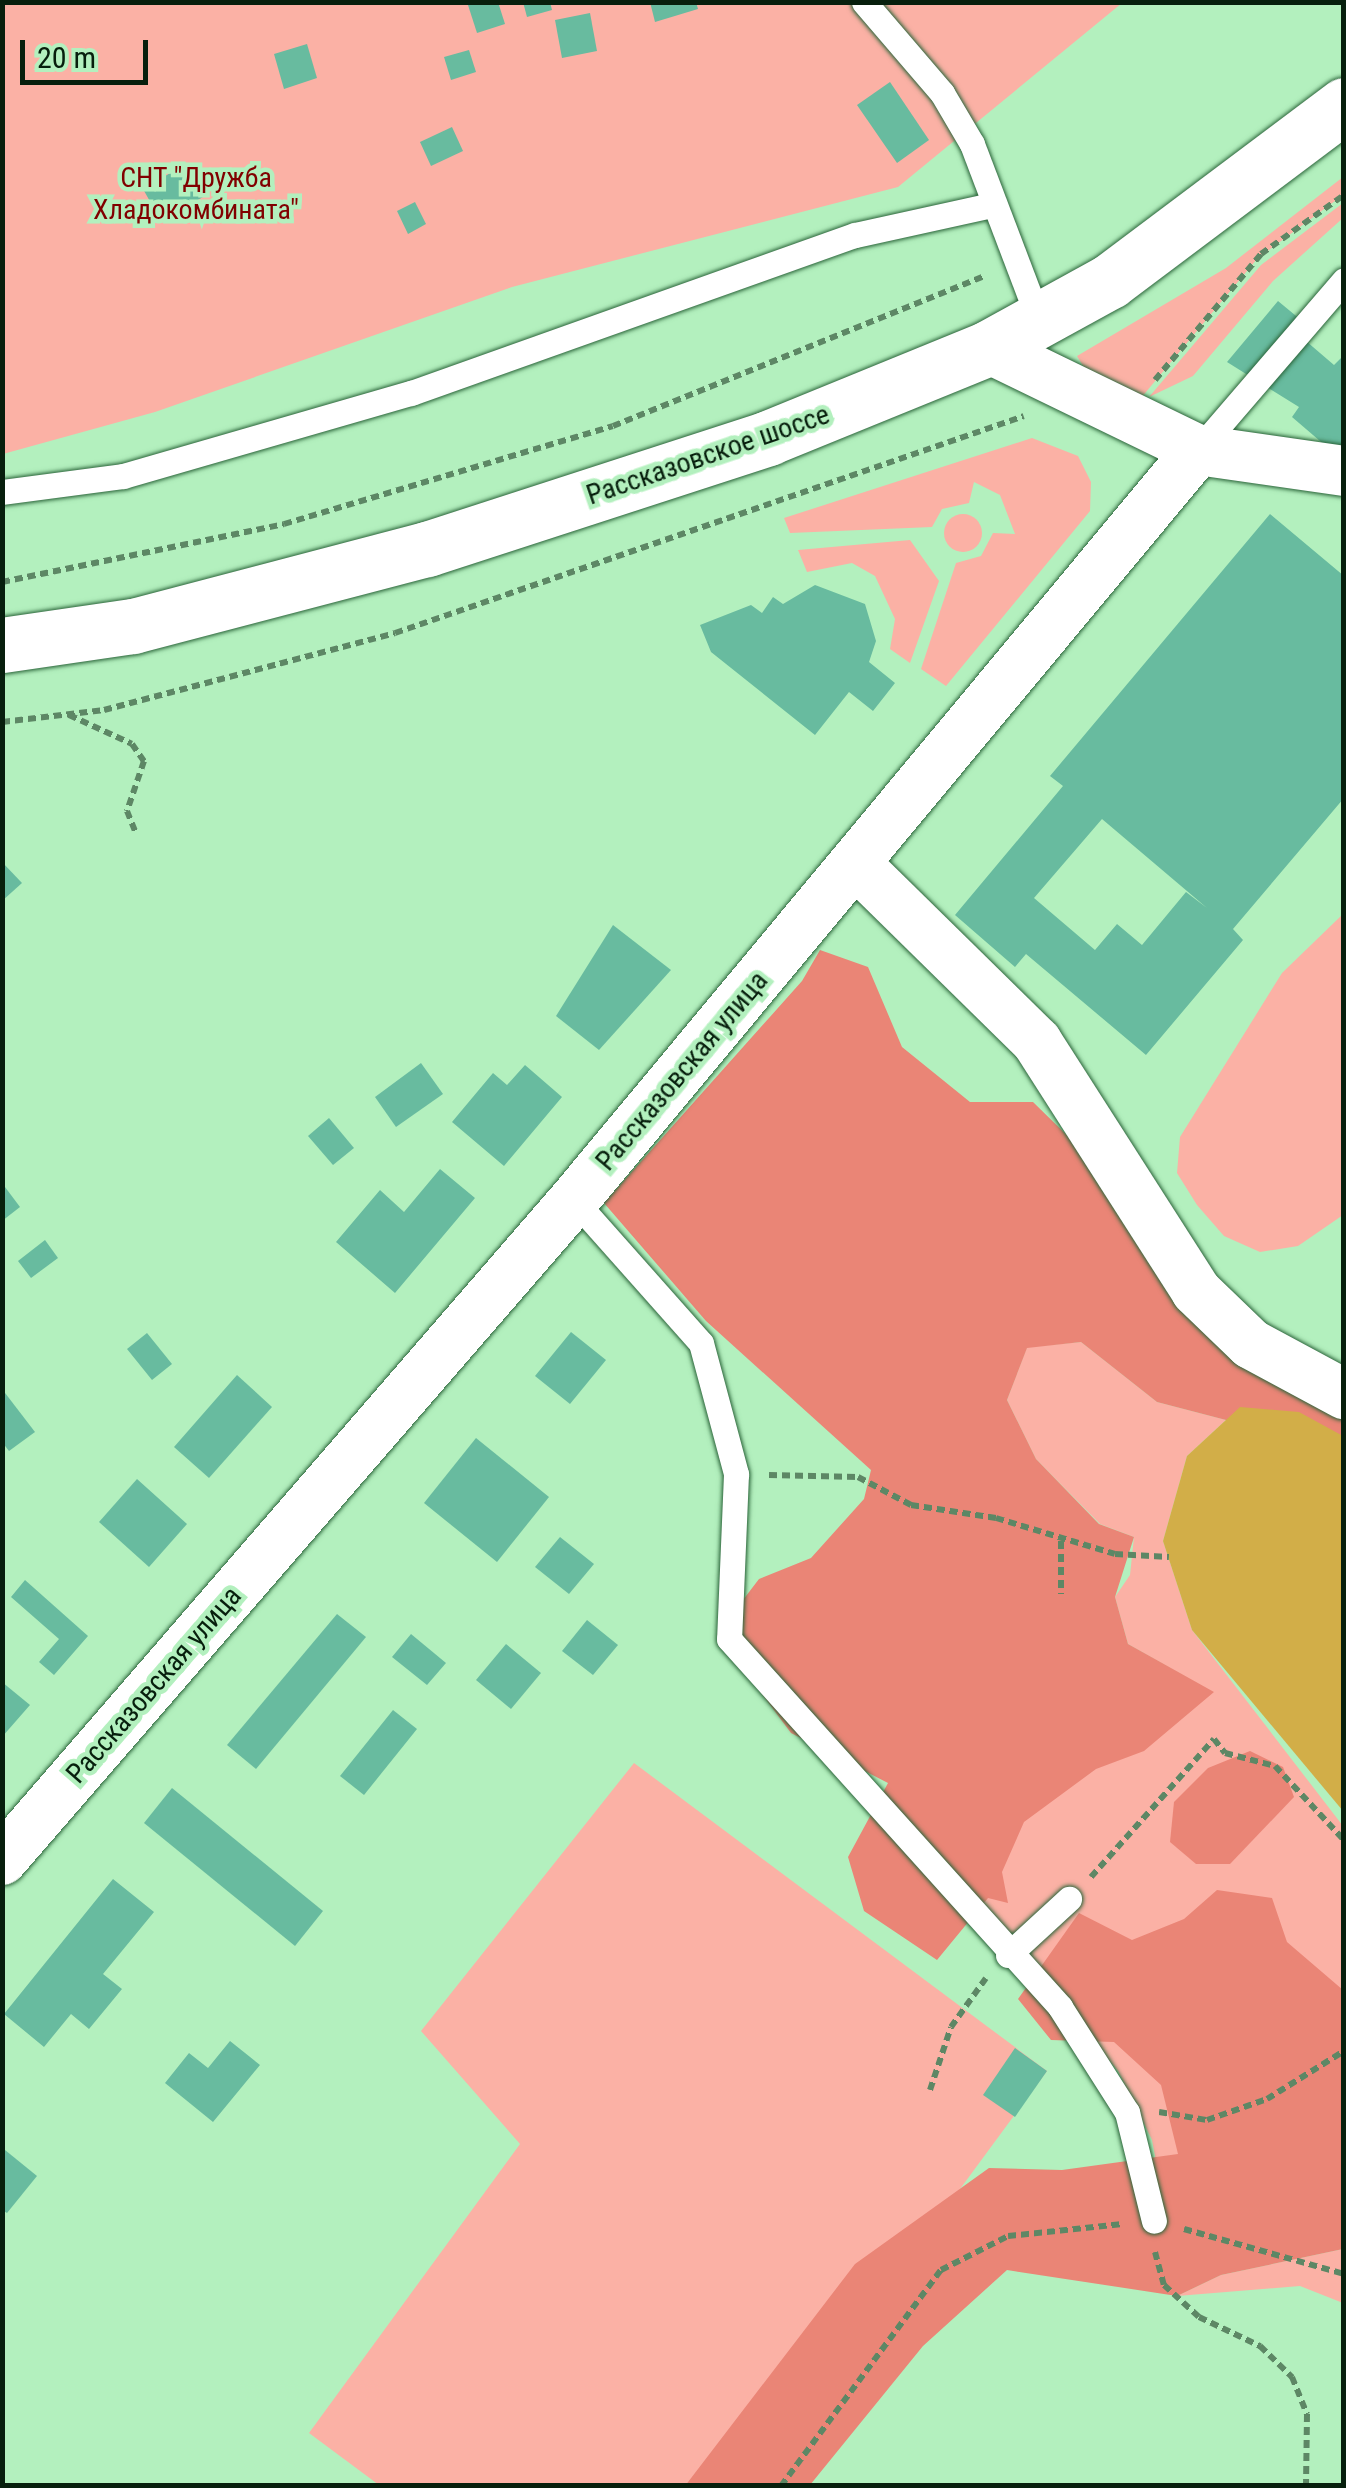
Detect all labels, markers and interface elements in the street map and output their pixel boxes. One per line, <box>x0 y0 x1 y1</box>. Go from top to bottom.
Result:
scale bar <box>25 20 152 82</box>
text: 20 m <box>37 40 96 75</box>
park label: СНТ "Дружба Хладокомбината" <box>93 161 299 227</box>
street label: Рассказовское шоссе <box>582 398 834 512</box>
street label: Рассказовская улица <box>589 965 775 1177</box>
street label: Рассказовская улица <box>59 1580 249 1790</box>

